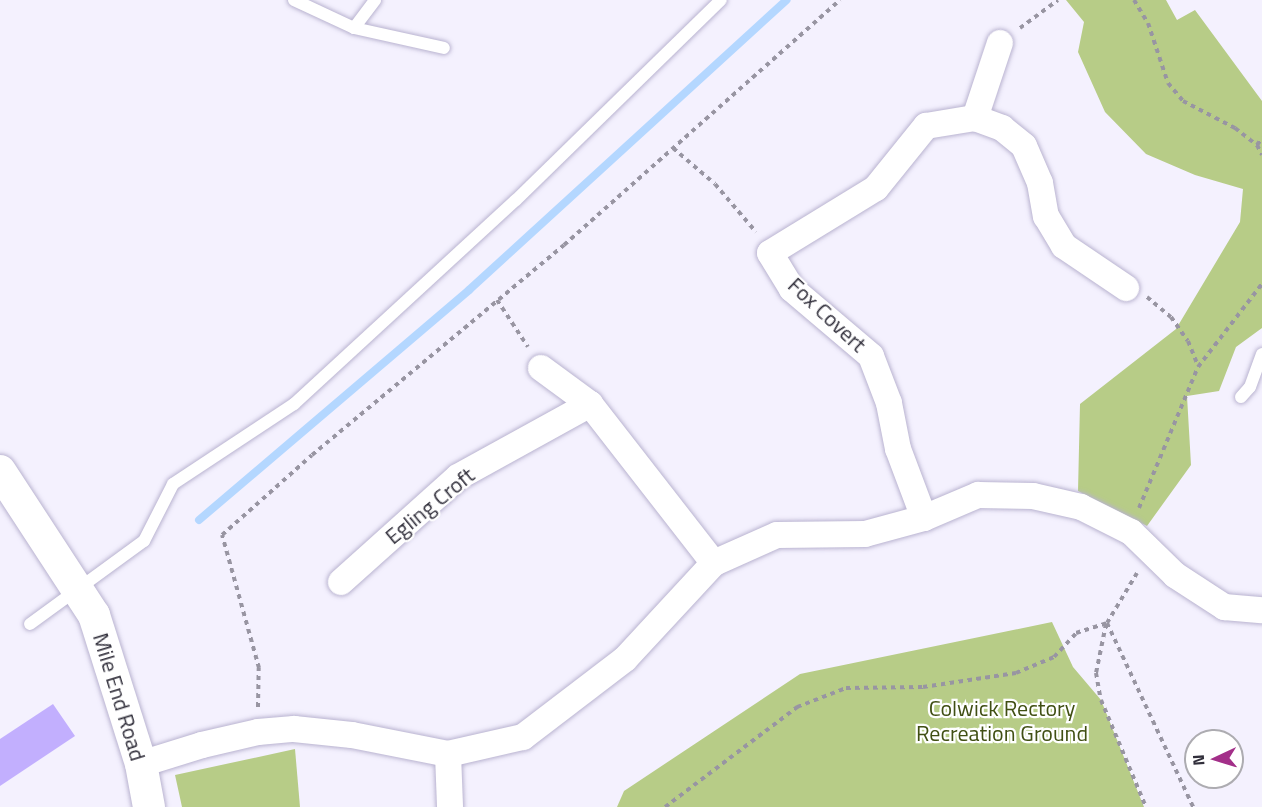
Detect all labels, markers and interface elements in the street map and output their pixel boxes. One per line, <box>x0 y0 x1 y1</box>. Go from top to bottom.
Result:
street label: Fox Covert <box>782 272 872 358</box>
street label: Egling Croft <box>380 462 480 550</box>
street label: Mile End Road <box>87 630 151 764</box>
park label: Colwick Rectory Recreation Ground <box>916 695 1088 746</box>
north arrow <box>1184 729 1244 789</box>
text: N <box>1186 754 1210 766</box>

